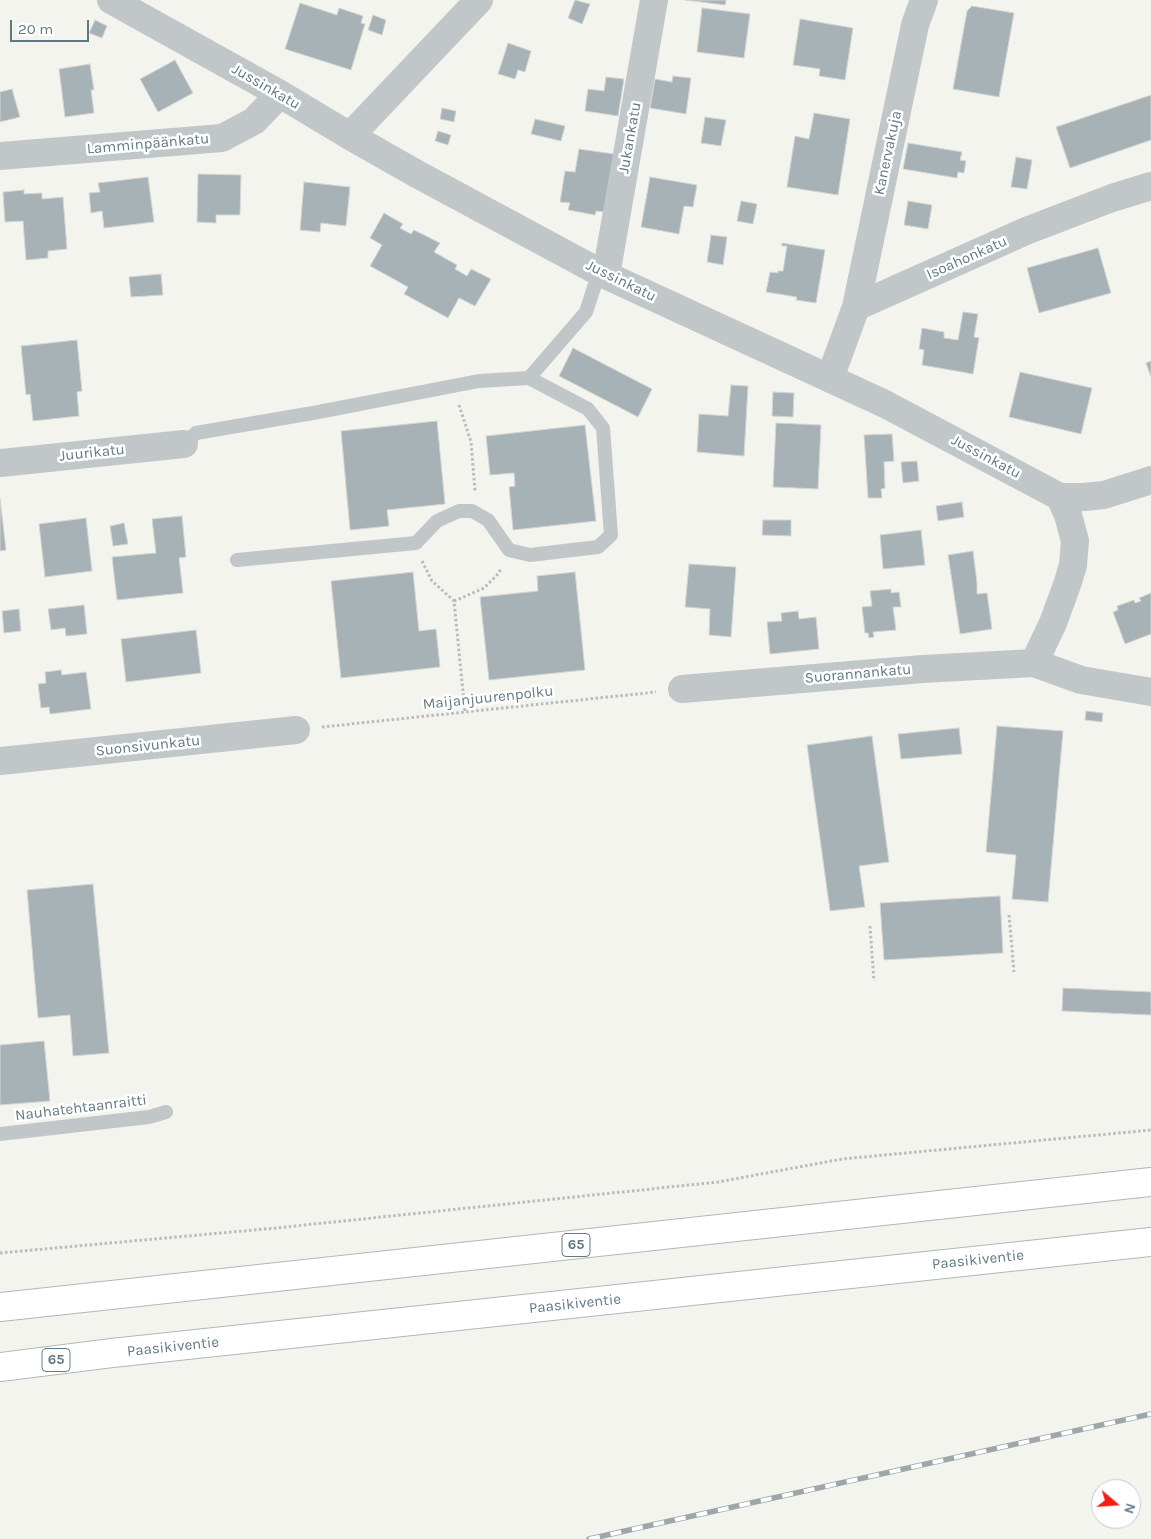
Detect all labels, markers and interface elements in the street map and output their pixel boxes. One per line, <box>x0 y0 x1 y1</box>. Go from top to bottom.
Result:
scale bar <box>12 10 91 42</box>
text: 20 m <box>18 20 53 38</box>
street label: Jussinkatu <box>229 60 303 114</box>
street label: Jukankatu <box>615 101 645 175</box>
street label: Kanervakuja <box>870 109 906 197</box>
street label: Lamminpäänkatu <box>86 130 210 158</box>
street label: Isoahonkatu <box>924 232 1010 284</box>
street label: Jussinkatu <box>583 256 659 306</box>
street label: Jussinkatu <box>948 431 1024 483</box>
street label: Juurikatu <box>58 441 126 465</box>
street label: Suorannankatu <box>804 660 912 688</box>
street label: Maijanjuurenpolku <box>422 682 554 714</box>
street label: Suonsivunkatu <box>95 732 201 760</box>
street label: Nauhatehtaanraitti <box>14 1091 148 1125</box>
road number: 65 <box>562 1234 590 1256</box>
street label: Paasikiventie <box>931 1246 1025 1274</box>
street label: Paasikiventie <box>528 1290 622 1318</box>
street label: Paasikiventie <box>126 1333 220 1361</box>
road number: 65 <box>42 1348 70 1372</box>
north arrow <box>1091 1479 1141 1529</box>
text: N <box>1120 1501 1139 1516</box>

